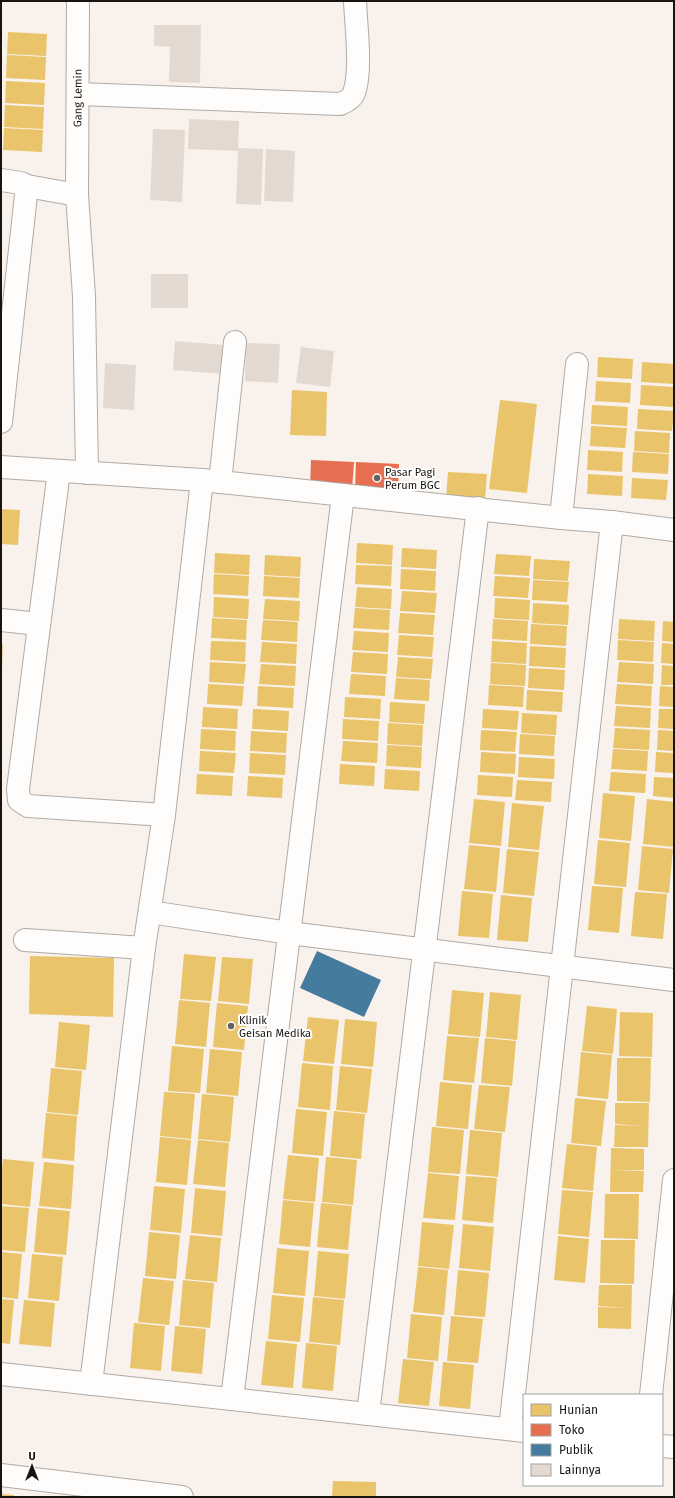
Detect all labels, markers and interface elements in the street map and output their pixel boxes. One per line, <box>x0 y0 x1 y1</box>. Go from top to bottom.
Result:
street label: Gang Lemin <box>71 69 84 127</box>
place label: Pasar Pagi Perum BGC <box>385 466 440 492</box>
marker: Pasar Pagi Perum BGC <box>372 473 382 483</box>
place label: Klinik Geisan Medika <box>239 1014 311 1040</box>
marker: Klinik Geisan Medika <box>226 1021 236 1031</box>
legend <box>523 1394 663 1486</box>
text: Hunian <box>559 1403 598 1417</box>
text: Toko <box>559 1423 585 1437</box>
text: Publik <box>559 1443 594 1457</box>
north arrow <box>12 1446 52 1486</box>
text: U <box>28 1450 36 1463</box>
text: Lainnya <box>559 1463 601 1477</box>

